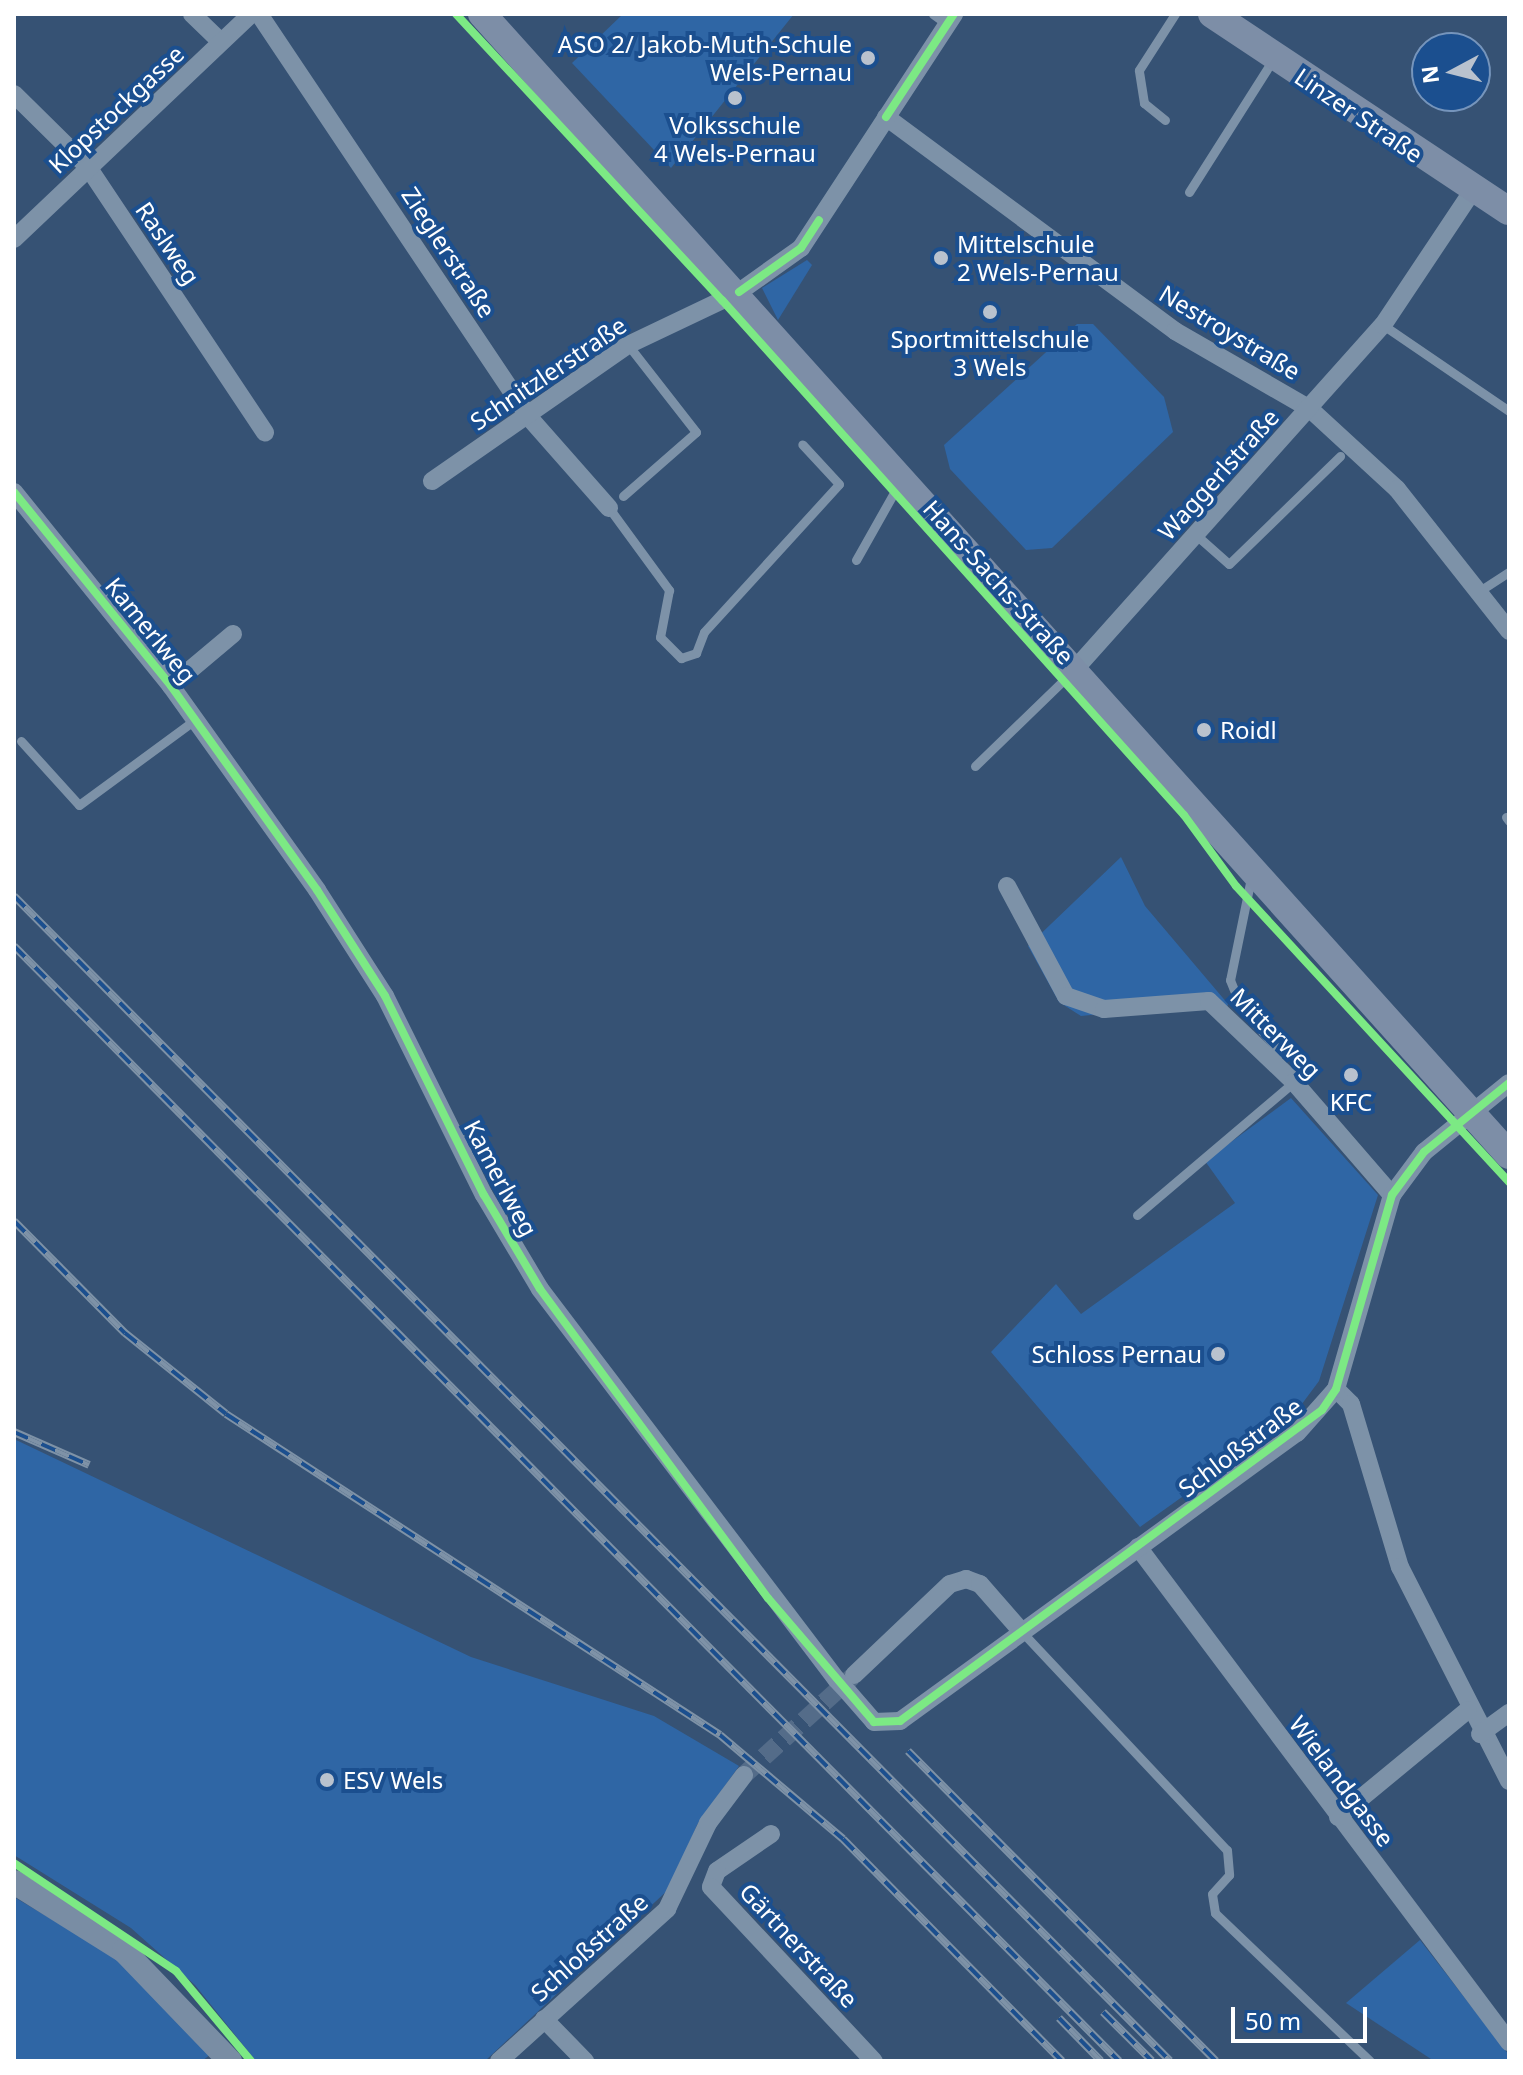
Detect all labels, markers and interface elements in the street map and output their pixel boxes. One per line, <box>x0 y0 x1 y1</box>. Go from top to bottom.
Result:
place label: ASO 2/ Jakob-Muth-Schule Wels-Pernau <box>558 30 852 86</box>
north arrow <box>1411 32 1491 112</box>
street label: Klopstockgasse <box>43 39 189 179</box>
marker: ASO 2/ Jakob-Muth-Schule Wels-Pernau <box>859 49 877 67</box>
street label: Linzer Straße <box>1290 62 1428 168</box>
text: N <box>1413 64 1445 85</box>
marker: Volksschule 4 Wels-Pernau <box>726 89 744 107</box>
place label: Volksschule 4 Wels-Pernau <box>654 111 816 167</box>
street label: Zieglerstraße <box>396 181 502 323</box>
street label: Raslweg <box>130 196 206 290</box>
place label: Mittelschule 2 Wels-Pernau <box>957 230 1119 286</box>
marker: Mittelschule 2 Wels-Pernau <box>932 249 950 267</box>
street label: Nestroystraße <box>1154 279 1306 385</box>
marker: Sportmittelschule 3 Wels <box>981 303 999 321</box>
street label: Schnitzlerstraße <box>465 310 631 436</box>
place label: Sportmittelschule 3 Wels <box>890 325 1090 381</box>
street label: Waggerlstraße <box>1152 403 1284 545</box>
street label: Hans-Sachs-Straße <box>918 494 1080 670</box>
street label: Kamerlweg <box>100 571 202 689</box>
place label: Roidl <box>1220 716 1277 744</box>
marker: Roidl <box>1195 721 1213 739</box>
street label: Mitterweg <box>1225 982 1327 1084</box>
marker: KFC <box>1342 1066 1360 1084</box>
place label: KFC <box>1330 1088 1372 1116</box>
street label: Kamerlweg <box>458 1115 544 1241</box>
place label: Schloss Pernau <box>1031 1340 1202 1368</box>
marker: Schloss Pernau <box>1209 1345 1227 1363</box>
street label: Schloßstraße <box>1173 1391 1307 1503</box>
street label: Wielandgasse <box>1284 1710 1400 1852</box>
place label: ESV Wels <box>343 1766 443 1794</box>
marker: ESV Wels <box>318 1771 336 1789</box>
street label: Gärtnerstraße <box>734 1877 864 2013</box>
street label: Schloßstraße <box>525 1887 653 2007</box>
scale bar <box>1235 1991 1371 2041</box>
text: 50 m <box>1245 2004 1301 2037</box>

